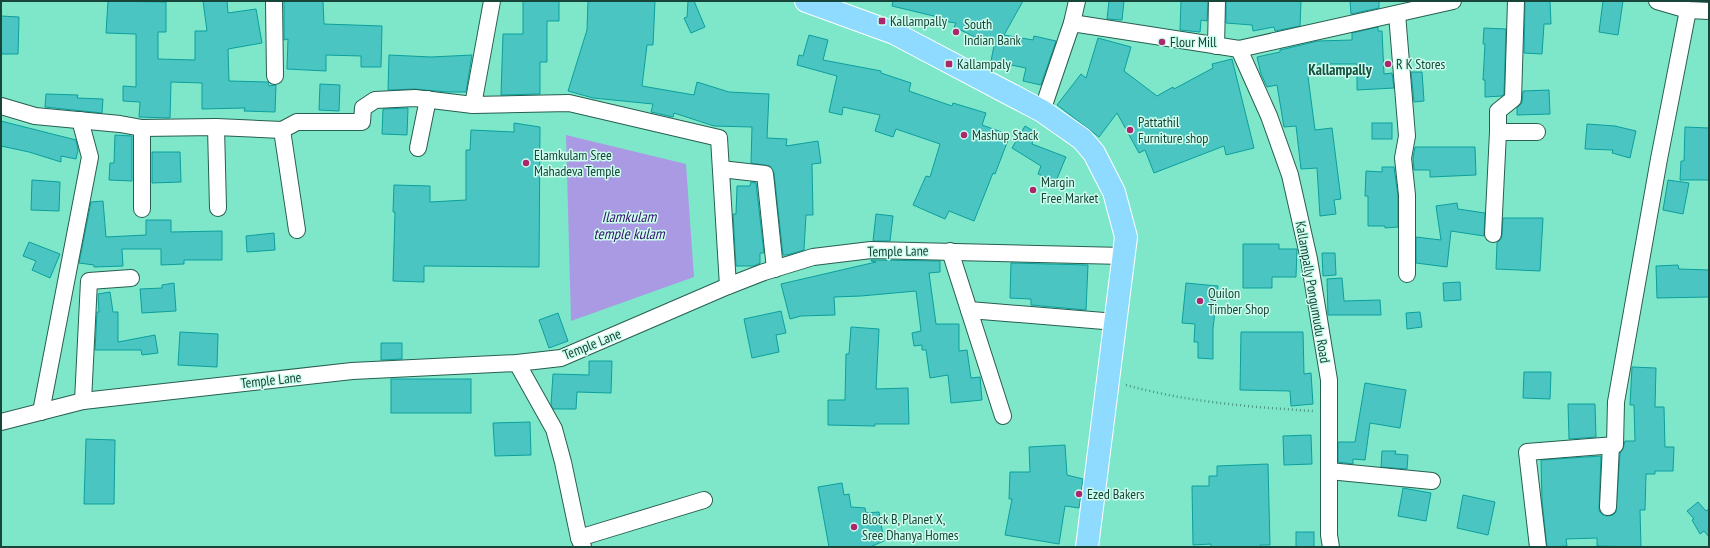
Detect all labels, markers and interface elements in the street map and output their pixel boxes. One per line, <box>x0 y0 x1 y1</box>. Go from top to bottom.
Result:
place label: Kallampally <box>890 12 948 30</box>
place label: South Indian Bank <box>964 15 1022 49</box>
marker: Kallampally <box>877 16 887 26</box>
marker: South Indian Bank <box>951 27 961 37</box>
place label: Flour Mill <box>1170 33 1217 51</box>
marker: Flour Mill <box>1157 37 1167 47</box>
place label: Kallampaly <box>957 55 1011 73</box>
place label: R K Stores <box>1396 55 1446 73</box>
marker: Kallampaly <box>944 59 954 69</box>
marker: R K Stores <box>1383 59 1393 69</box>
district label: Kallampally <box>1308 60 1373 79</box>
place label: Pattathil Furniture shop <box>1138 113 1208 147</box>
marker: Pattathil Furniture shop <box>1125 125 1135 135</box>
place label: Mashup Stack <box>972 126 1039 144</box>
marker: Mashup Stack <box>959 130 969 140</box>
place label: Elamkulam Sree Mahadeva Temple <box>534 146 621 180</box>
marker: Elamkulam Sree Mahadeva Temple <box>521 158 531 168</box>
place label: Margin Free Market <box>1041 173 1098 207</box>
marker: Margin Free Market <box>1028 185 1038 195</box>
water label: Ilamkulam temple kulam <box>594 207 666 243</box>
street label: Kallampally Pongumudu Road <box>1292 220 1334 364</box>
street label: Temple Lane <box>867 241 929 261</box>
place label: Quilon Timber Shop <box>1208 284 1269 318</box>
marker: Quilon Timber Shop <box>1195 296 1205 306</box>
street label: Temple Lane <box>560 324 624 364</box>
street label: Temple Lane <box>240 368 302 392</box>
place label: Ezed Bakers <box>1087 485 1145 503</box>
marker: Ezed Bakers <box>1074 489 1084 499</box>
place label: Block B, Planet X, Sree Dhanya Homes <box>862 510 959 544</box>
marker: Block B, Planet X, Sree Dhanya Homes <box>849 522 859 532</box>

